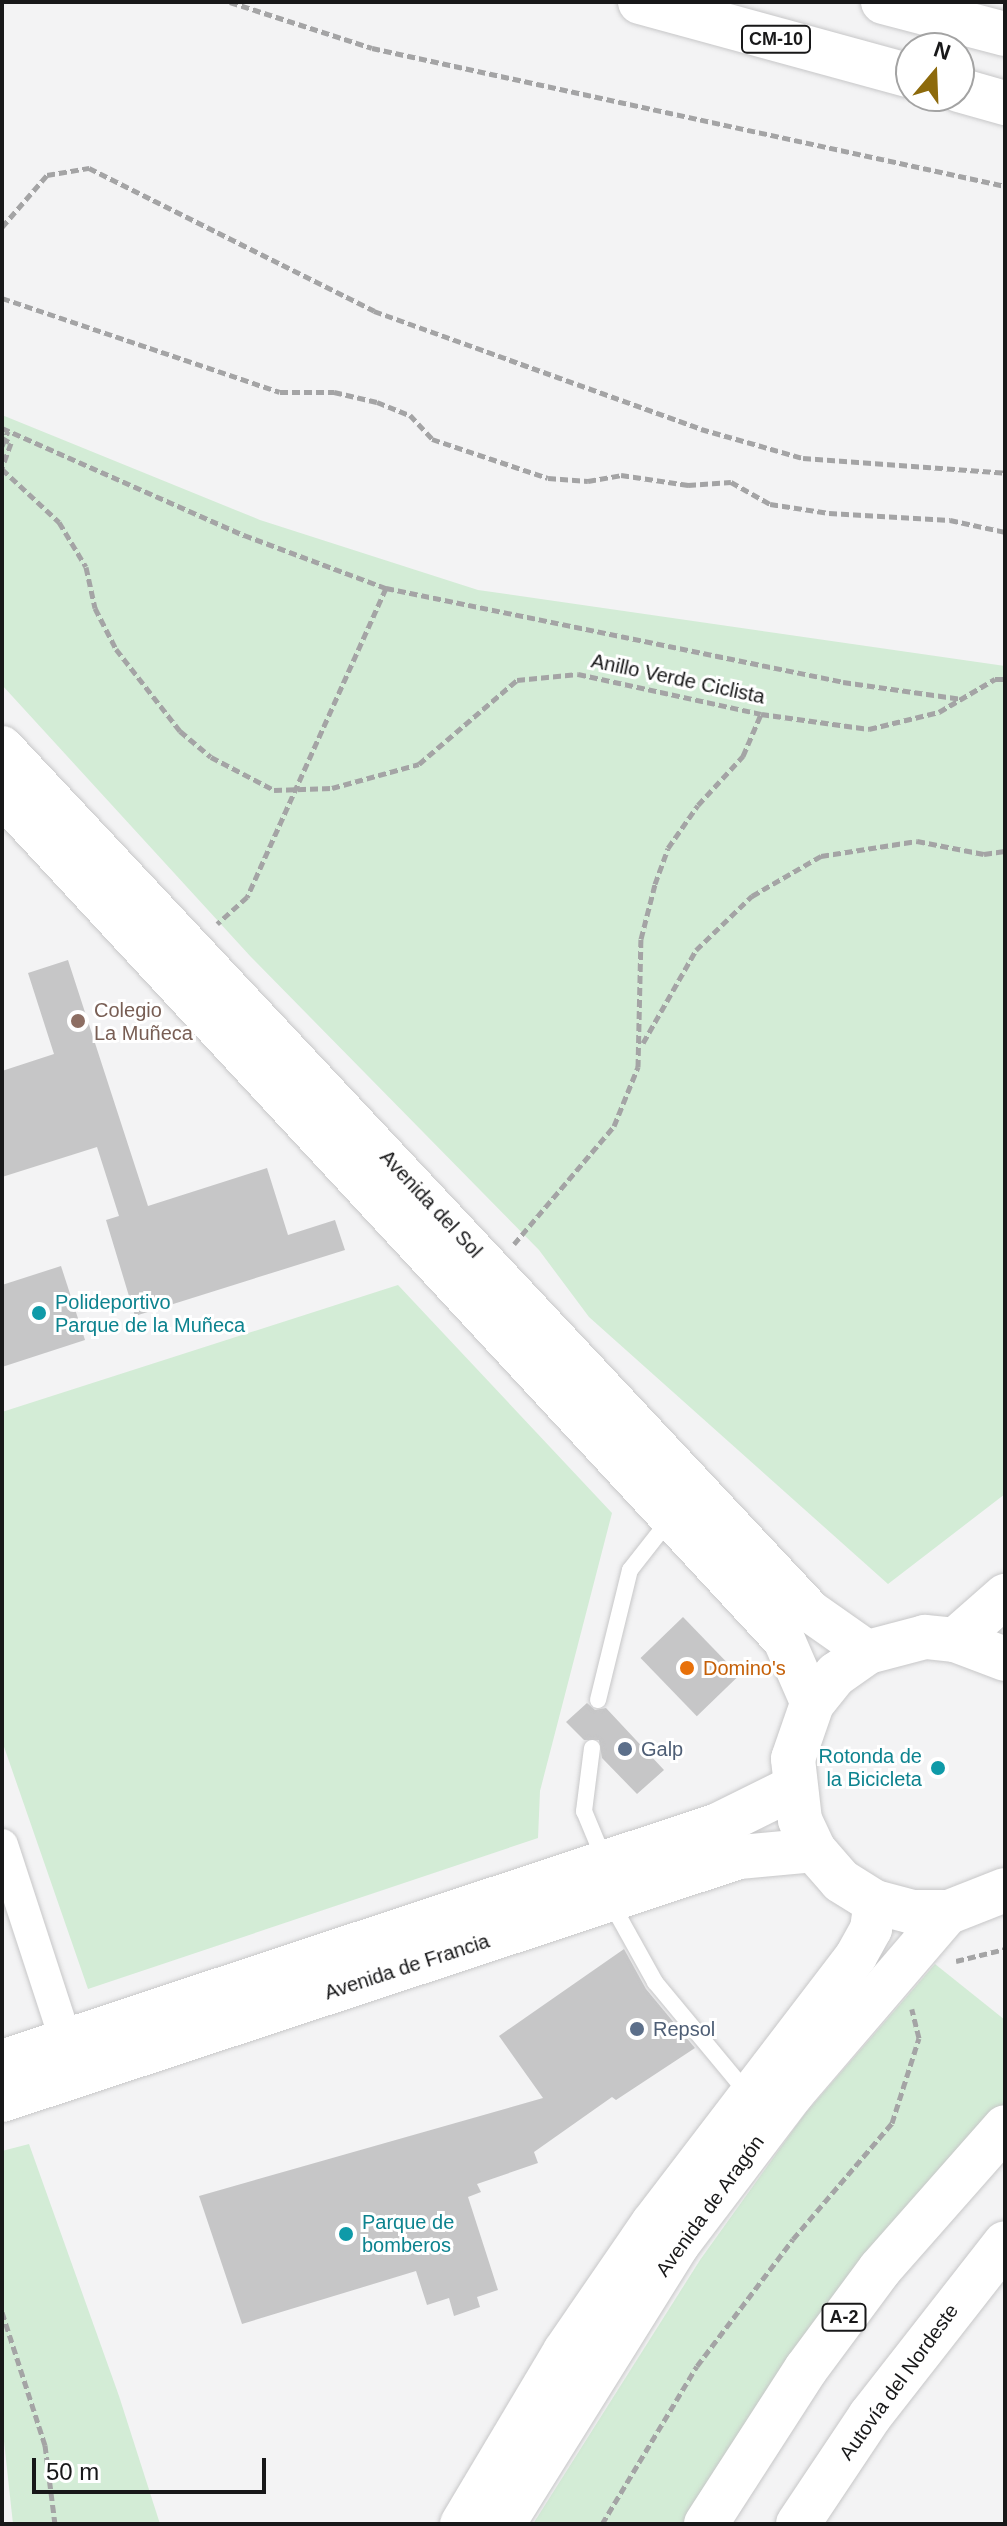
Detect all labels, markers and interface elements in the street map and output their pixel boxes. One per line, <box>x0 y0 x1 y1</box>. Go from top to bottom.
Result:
road number: CM-10 <box>740 25 812 53</box>
north arrow <box>895 32 975 112</box>
text: N <box>931 36 954 65</box>
street label: Anillo Verde Ciclista <box>589 649 767 709</box>
place label: Colegio La Muñeca <box>94 998 193 1045</box>
marker: Colegio La Muñeca <box>69 1012 87 1030</box>
street label: Avenida del Sol <box>375 1145 487 1263</box>
place label: Polideportivo Parque de la Muñeca <box>55 1290 245 1337</box>
marker: Polideportivo Parque de la Muñeca <box>30 1304 48 1322</box>
place label: Domino's <box>703 1656 786 1680</box>
marker: Domino's <box>678 1659 696 1677</box>
place label: Galp <box>641 1737 683 1761</box>
marker: Galp <box>616 1740 634 1758</box>
place label: Rotonda de la Bicicleta <box>819 1744 922 1791</box>
marker: Rotonda de la Bicicleta <box>929 1759 947 1777</box>
street label: Avenida de Francia <box>322 1929 492 2005</box>
place label: Repsol <box>653 2017 715 2041</box>
marker: Repsol <box>628 2020 646 2038</box>
street label: Avenida de Aragón <box>650 2130 770 2282</box>
place label: Parque de bomberos <box>362 2210 454 2257</box>
marker: Parque de bomberos <box>337 2225 355 2243</box>
street label: Autovía del Nordeste <box>834 2299 964 2465</box>
road number: A-2 <box>820 2303 868 2331</box>
scale bar <box>36 2442 270 2492</box>
text: 50 m <box>46 2458 99 2485</box>

